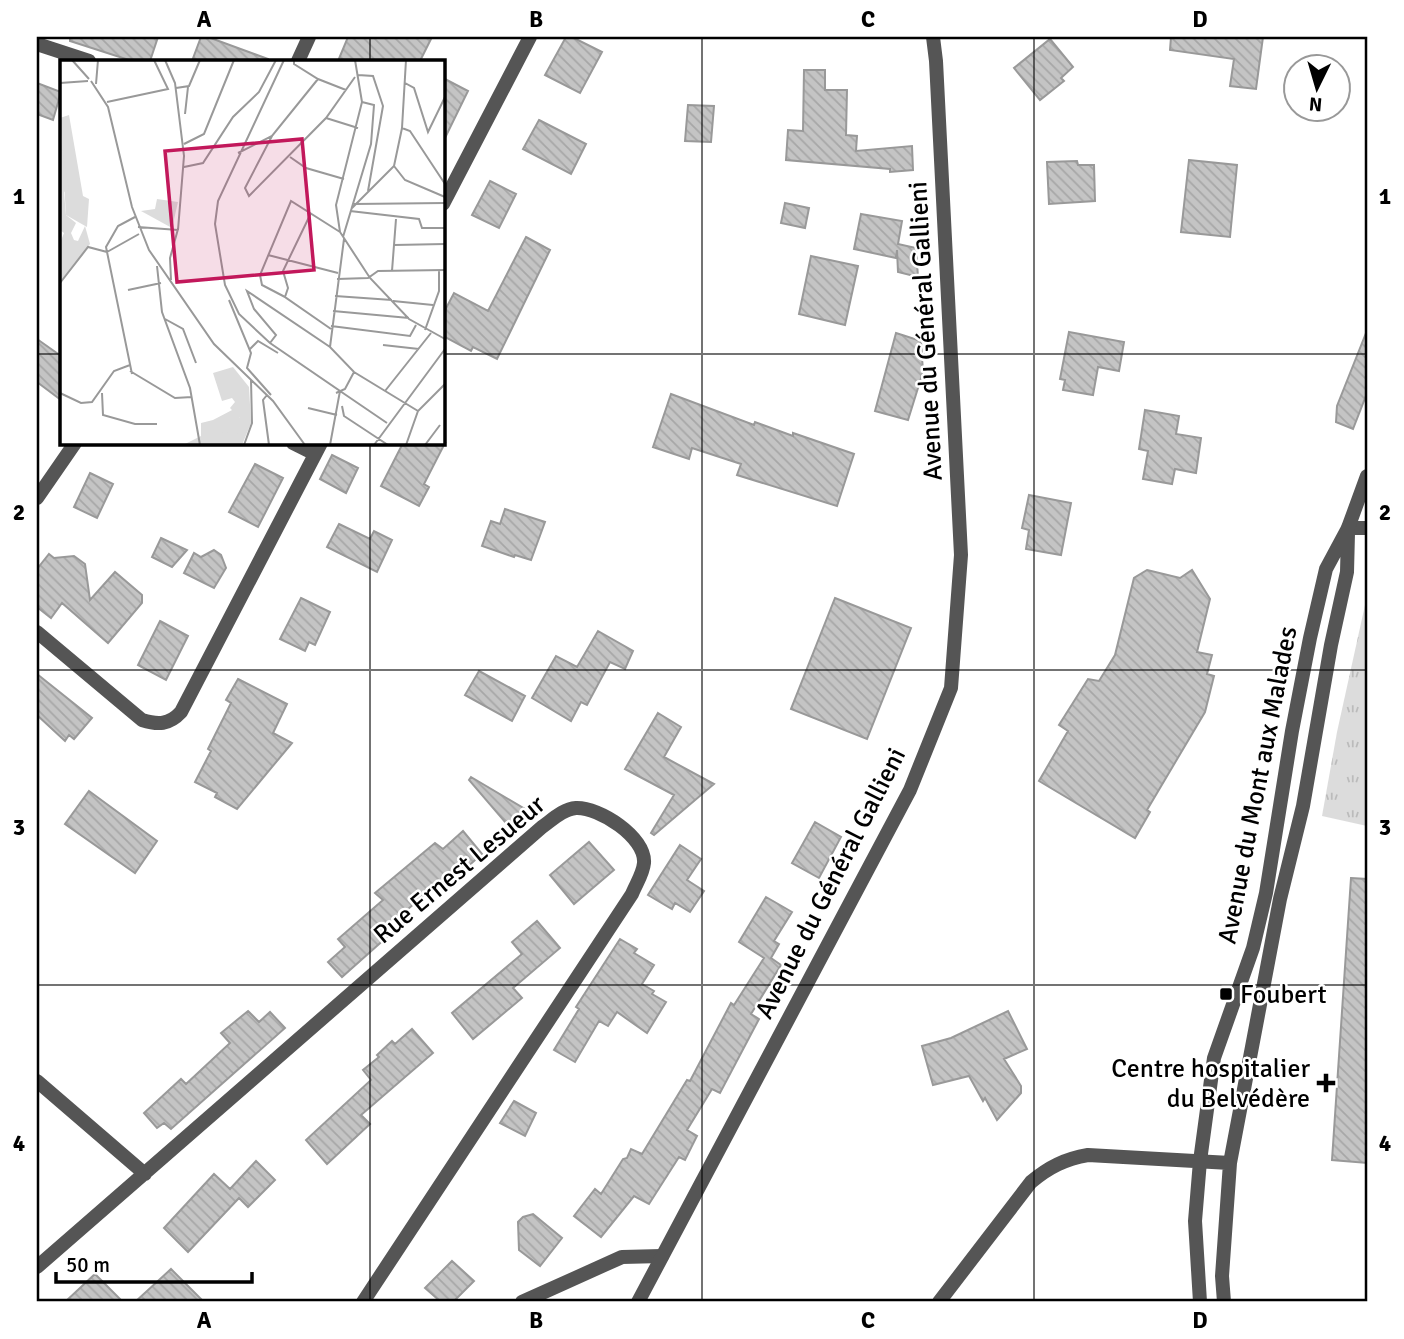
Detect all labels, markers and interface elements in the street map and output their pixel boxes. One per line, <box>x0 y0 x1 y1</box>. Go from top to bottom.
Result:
text: A <box>197 5 212 34</box>
text: B <box>529 5 543 34</box>
text: C <box>861 5 875 34</box>
text: D <box>1192 5 1208 34</box>
north arrow <box>1282 52 1352 122</box>
inset map <box>60 60 444 444</box>
text: N <box>1308 91 1323 116</box>
street label: Avenue du Général Gallieni <box>902 180 950 481</box>
text: 1 <box>13 182 25 211</box>
text: 1 <box>1379 182 1391 211</box>
text: 2 <box>13 498 25 527</box>
text: 2 <box>1379 498 1391 527</box>
street label: Avenue du Mont aux Malades <box>1212 624 1304 947</box>
street label: Avenue du Général Gallieni <box>749 743 913 1024</box>
street label: Rue Ernest Lesueur <box>367 789 552 951</box>
text: 3 <box>13 813 25 842</box>
text: 3 <box>1379 813 1391 842</box>
place label: Foubert <box>1240 979 1327 1011</box>
marker: Foubert <box>1218 986 1234 1002</box>
place label: Centre hospitalier du Belvédère <box>1111 1053 1310 1115</box>
marker: Centre hospitalier du Belvédère <box>1316 1073 1336 1093</box>
text: 4 <box>13 1129 25 1158</box>
text: 4 <box>1379 1129 1391 1158</box>
scale bar <box>56 1241 252 1285</box>
text: 50 m <box>66 1252 110 1278</box>
text: A <box>197 1306 212 1335</box>
text: B <box>529 1306 543 1335</box>
text: C <box>861 1306 875 1335</box>
text: D <box>1192 1306 1208 1335</box>

